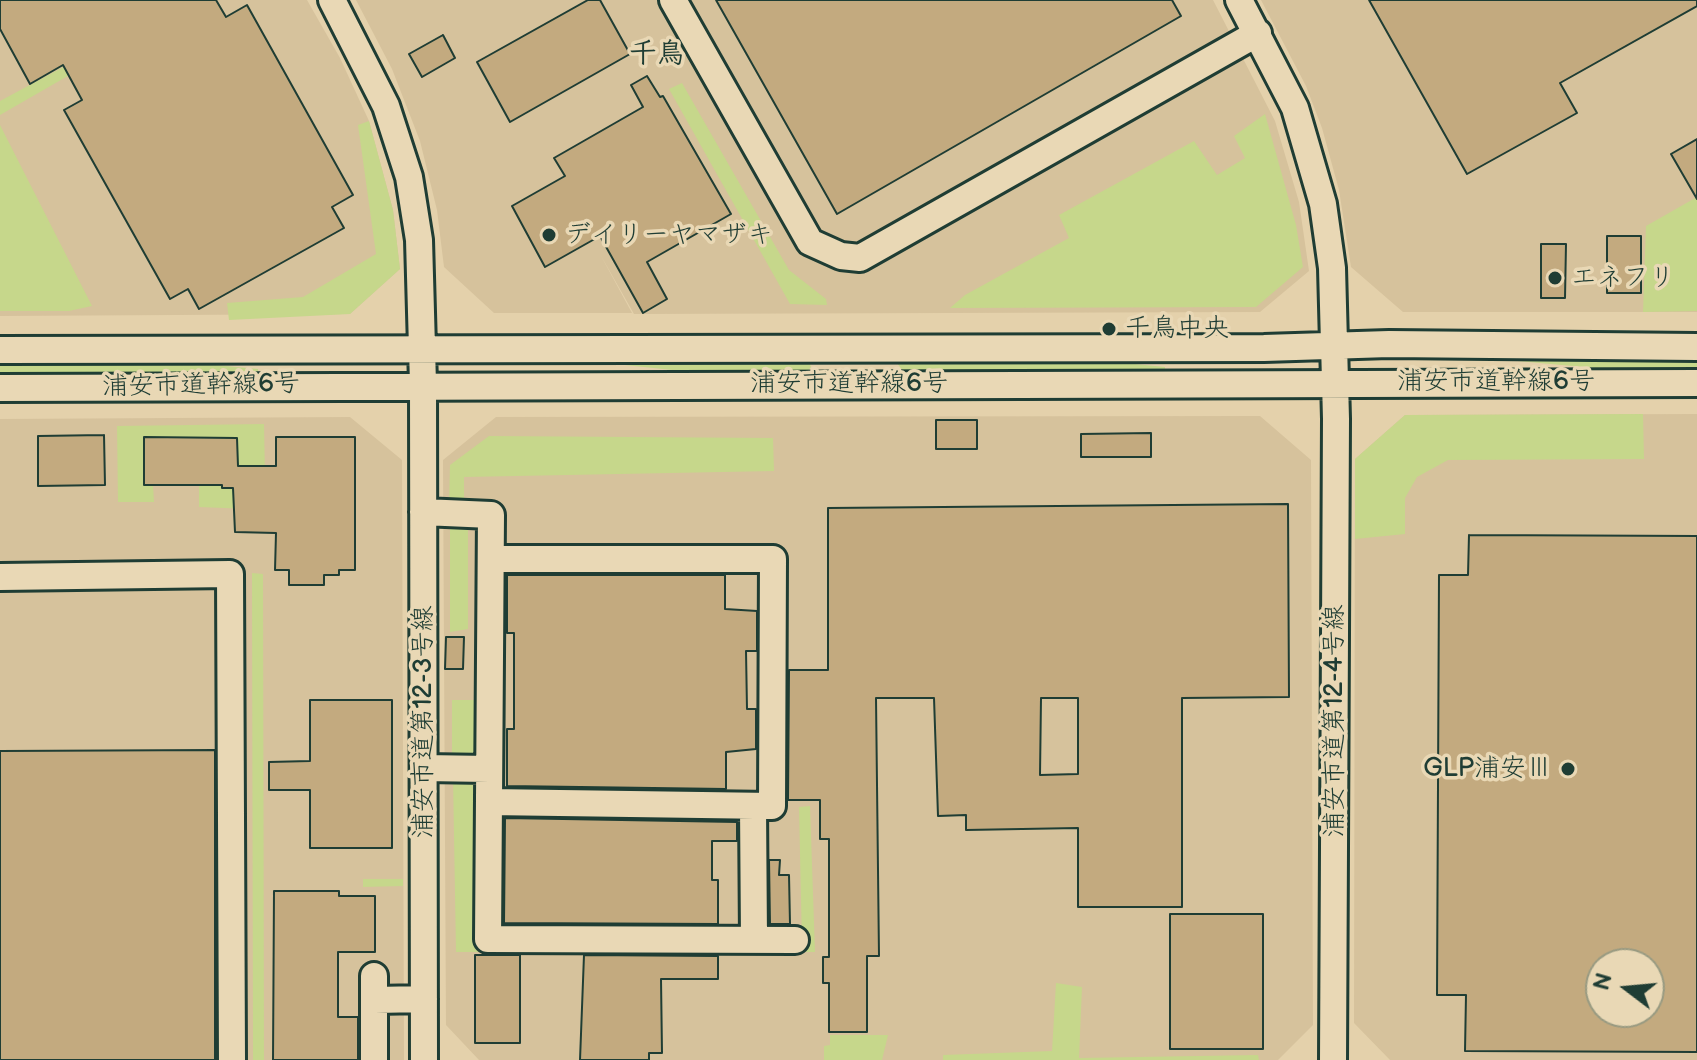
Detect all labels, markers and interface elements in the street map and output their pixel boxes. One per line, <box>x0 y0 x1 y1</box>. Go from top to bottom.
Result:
district label: 千鳥 <box>629 38 685 72</box>
place label: デイリーヤマザキ <box>565 219 773 251</box>
marker: デイリーヤマザキ <box>540 226 558 244</box>
place label: エネフリ <box>1571 262 1675 294</box>
marker: エネフリ <box>1546 269 1564 287</box>
place label: 千鳥中央 <box>1125 313 1229 345</box>
marker: 千鳥中央 <box>1100 320 1118 338</box>
street label: 浦安市道幹線6号 <box>1397 366 1595 398</box>
street label: 浦安市道幹線6号 <box>750 368 948 400</box>
street label: 浦安市道幹線6号 <box>102 369 300 403</box>
street label: 浦安市道第12-4号線 <box>1319 605 1351 837</box>
street label: 浦安市道第12-3号線 <box>408 606 440 838</box>
place label: GLP浦安Ⅲ <box>1423 753 1552 785</box>
marker: GLP浦安Ⅲ <box>1559 760 1577 778</box>
north arrow <box>1585 948 1665 1028</box>
text: N <box>1588 970 1619 993</box>

